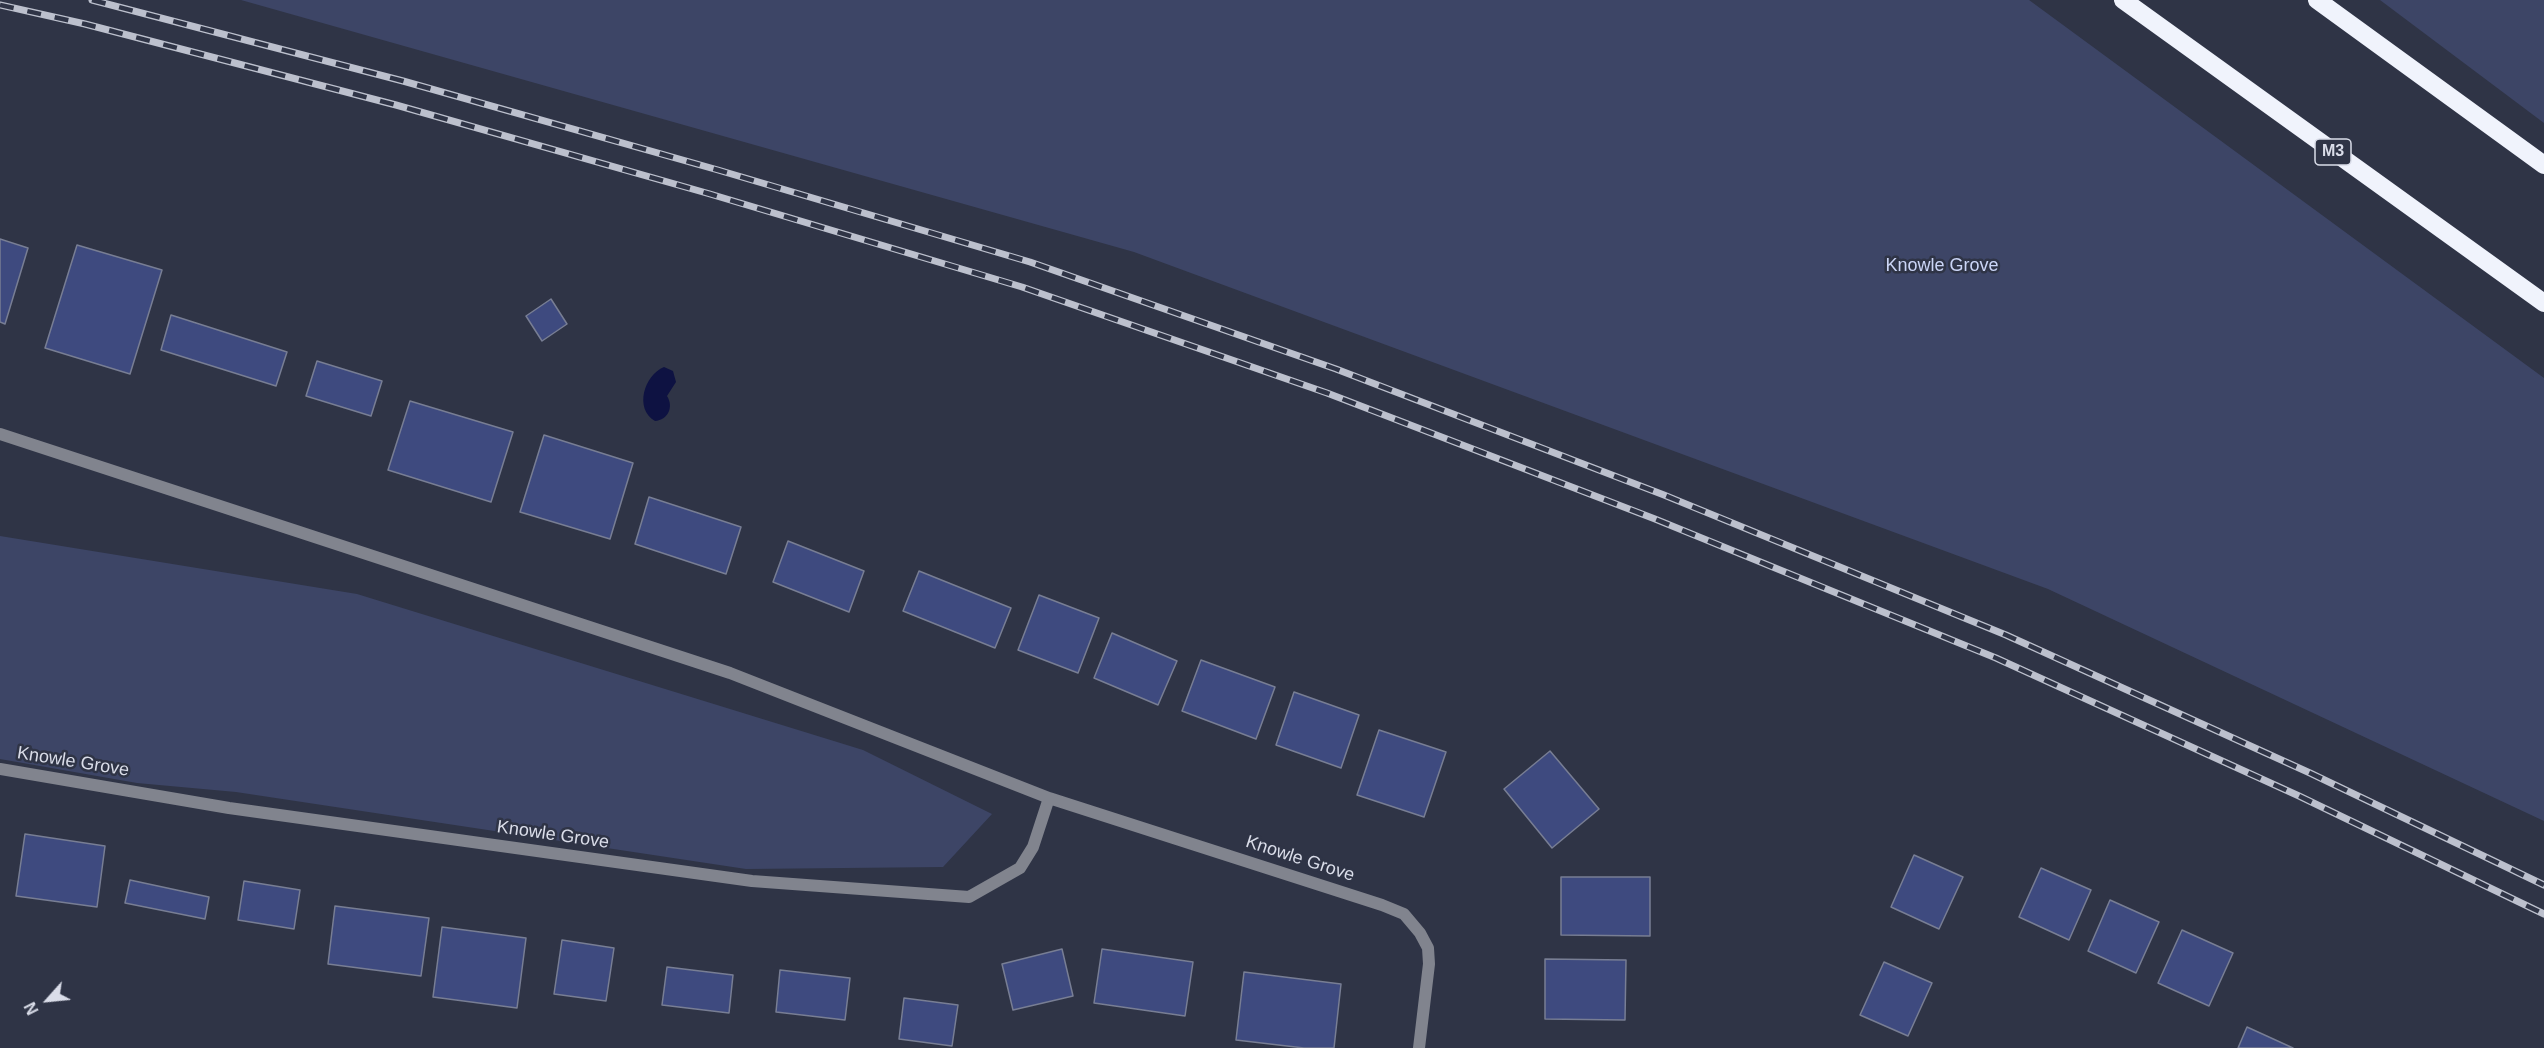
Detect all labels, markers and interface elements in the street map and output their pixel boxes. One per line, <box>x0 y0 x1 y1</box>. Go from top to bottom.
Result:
road number: M3 <box>2315 139 2351 165</box>
park label: Knowle Grove <box>1885 255 1999 277</box>
street label: Knowle Grove <box>15 742 131 782</box>
street label: Knowle Grove <box>496 816 610 854</box>
street label: Knowle Grove <box>1243 831 1357 887</box>
north arrow <box>18 970 78 1030</box>
text: N <box>21 999 42 1017</box>

